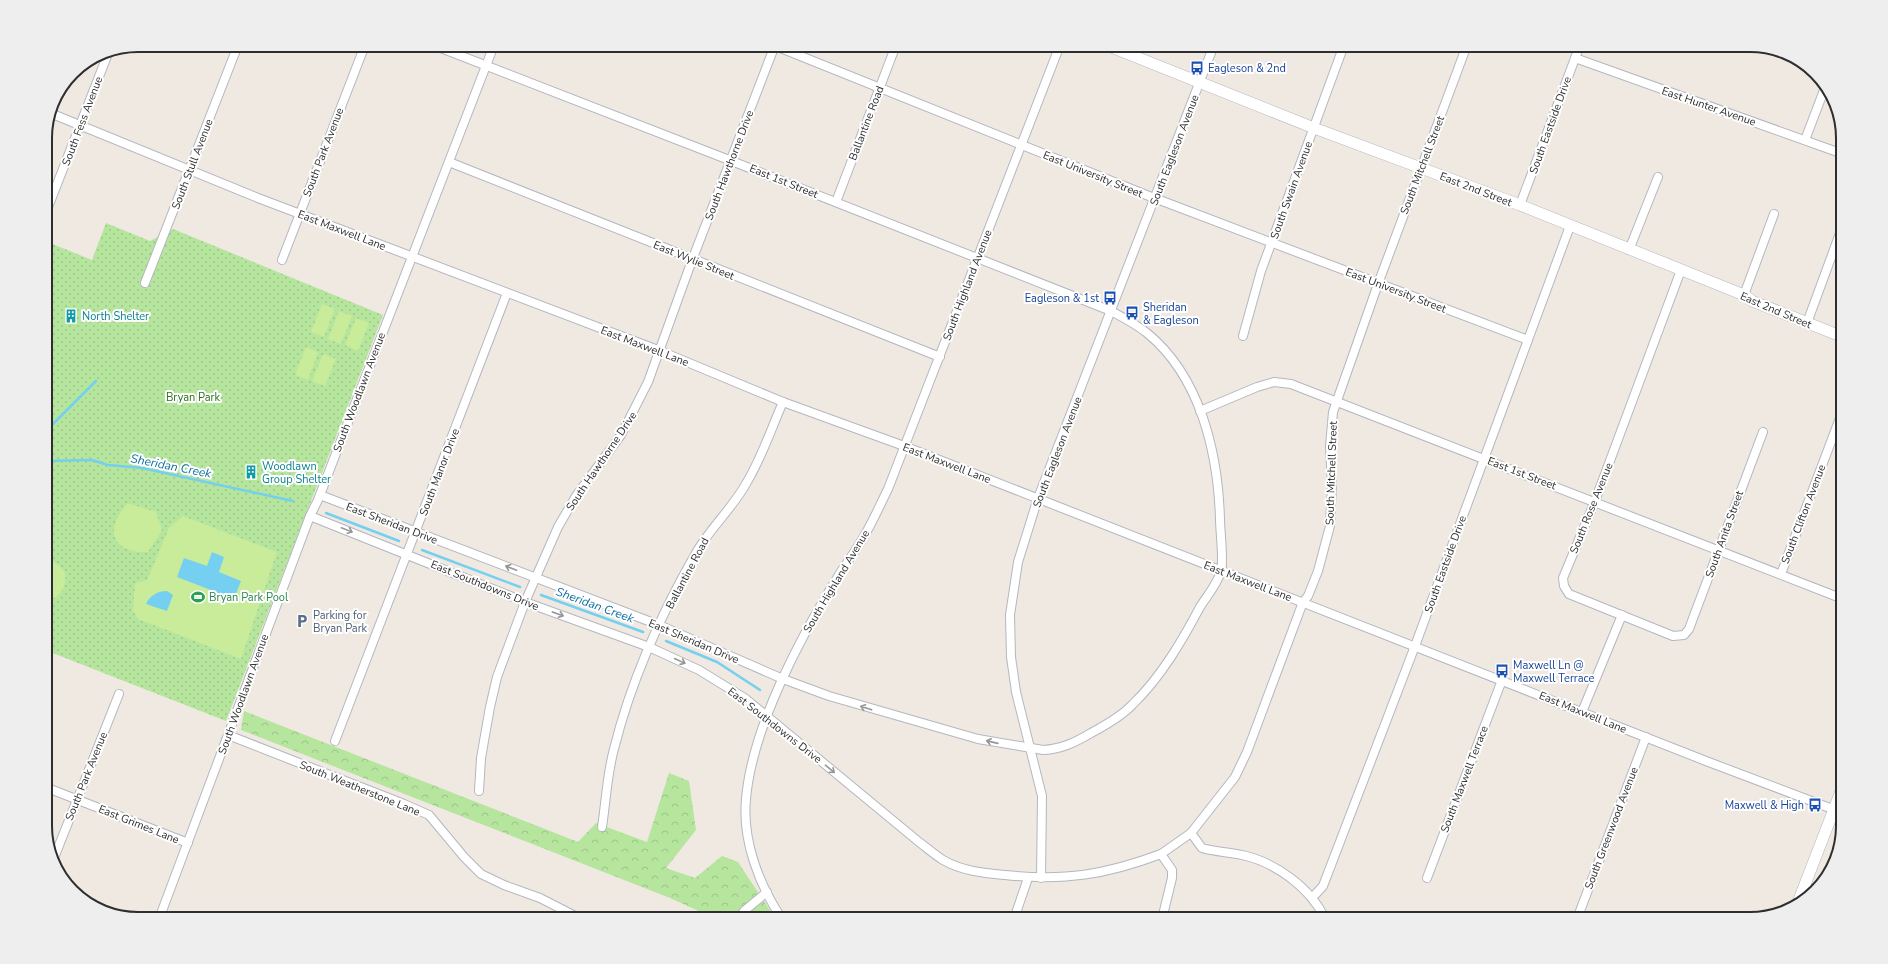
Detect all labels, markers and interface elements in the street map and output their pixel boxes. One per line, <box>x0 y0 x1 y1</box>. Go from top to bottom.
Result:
bus stop icon: Eagleson & 2nd <box>1189 60 1205 76</box>
place label: Eagleson & 2nd <box>1208 61 1286 76</box>
street label: South Fess Avenue <box>59 74 106 168</box>
street label: South Eastside Drive <box>1526 74 1575 176</box>
street label: East Hunter Avenue <box>1660 83 1758 130</box>
street label: Ballantine Road <box>845 84 888 163</box>
street label: South Eagleson Avenue <box>1146 92 1203 208</box>
street label: South Park Avenue <box>300 105 347 199</box>
street label: South Hawthorne Drive <box>702 108 757 222</box>
street label: South Mitchell Street <box>1397 114 1448 217</box>
street label: South Stull Avenue <box>168 117 217 211</box>
street label: South Swain Avenue <box>1267 139 1316 241</box>
street label: East University Street <box>1041 148 1145 201</box>
street label: East 1st Street <box>747 161 820 202</box>
street label: East 2nd Street <box>1438 169 1514 210</box>
street label: East Maxwell Lane <box>296 207 388 254</box>
street label: South Highland Avenue <box>939 227 996 343</box>
street label: East Wylie Street <box>651 237 737 284</box>
street label: East University Street <box>1343 264 1448 317</box>
street label: East 2nd Street <box>1738 289 1814 332</box>
bus stop icon: Eagleson & 1st <box>1102 290 1118 306</box>
place label: Eagleson & 1st <box>1025 291 1099 306</box>
place label: Sheridan & Eagleson <box>1143 300 1199 328</box>
bus stop icon: Sheridan & Eagleson <box>1124 305 1140 321</box>
building icon: North Shelter <box>63 308 79 324</box>
place label: North Shelter <box>82 309 149 324</box>
street label: East Maxwell Lane <box>599 323 691 370</box>
street label: South Woodlawn Avenue <box>330 330 389 454</box>
park label: Bryan Park <box>166 390 221 405</box>
street label: South Eagleson Avenue <box>1029 394 1086 510</box>
street label: South Hawthorne Drive <box>563 409 640 514</box>
street label: South Mitchell Street <box>1322 421 1341 525</box>
street label: South Manor Drive <box>416 426 463 518</box>
street label: East Maxwell Lane <box>901 440 993 487</box>
water label: Sheridan Creek <box>129 450 214 482</box>
street label: East 1st Street <box>1485 453 1559 494</box>
place label: Woodlawn Group Shelter <box>262 459 331 487</box>
street label: South Rose Avenue <box>1566 460 1617 556</box>
street label: South Clifton Avenue <box>1778 462 1829 566</box>
building icon: Woodlawn Group Shelter <box>243 464 259 480</box>
street label: South Anita Street <box>1702 489 1747 580</box>
street label: East Sheridan Drive <box>344 499 440 548</box>
street label: South Eastside Drive <box>1421 513 1470 615</box>
one-way arrow <box>340 526 352 534</box>
street label: South Highland Avenue <box>800 527 873 636</box>
street label: Ballantine Road <box>662 535 713 612</box>
street label: East Southdowns Drive <box>429 557 541 614</box>
street label: East Maxwell Lane <box>1202 558 1294 605</box>
one-way arrow <box>505 564 517 572</box>
water label: Sheridan Creek <box>554 583 637 627</box>
sports icon: Bryan Park Pool <box>190 589 206 605</box>
place label: Bryan Park Pool <box>209 590 289 605</box>
place label: Parking for Bryan Park <box>313 608 368 636</box>
one-way arrow <box>552 611 564 619</box>
parking icon: Parking for Bryan Park <box>294 613 310 629</box>
street label: East Sheridan Drive <box>646 616 741 667</box>
street label: South Woodlawn Avenue <box>215 632 272 756</box>
one-way arrow <box>673 658 685 665</box>
place label: Maxwell Ln @ Maxwell Terrace <box>1513 658 1595 686</box>
bus stop icon: Maxwell Ln @ Maxwell Terrace <box>1494 663 1510 679</box>
street label: East Southdowns Drive <box>725 684 825 767</box>
street label: East Maxwell Lane <box>1537 688 1629 737</box>
one-way arrow <box>860 704 873 711</box>
street label: South Maxwell Terrace <box>1437 723 1492 835</box>
street label: South Park Avenue <box>62 730 111 823</box>
one-way arrow <box>985 738 998 746</box>
street label: South Weatherstone Lane <box>297 757 423 820</box>
one-way arrow <box>825 765 836 773</box>
street label: South Greenwood Avenue <box>1581 765 1642 891</box>
bus stop icon: Maxwell & High <box>1807 797 1823 813</box>
place label: Maxwell & High <box>1725 798 1804 813</box>
street label: East Grimes Lane <box>96 801 182 848</box>

